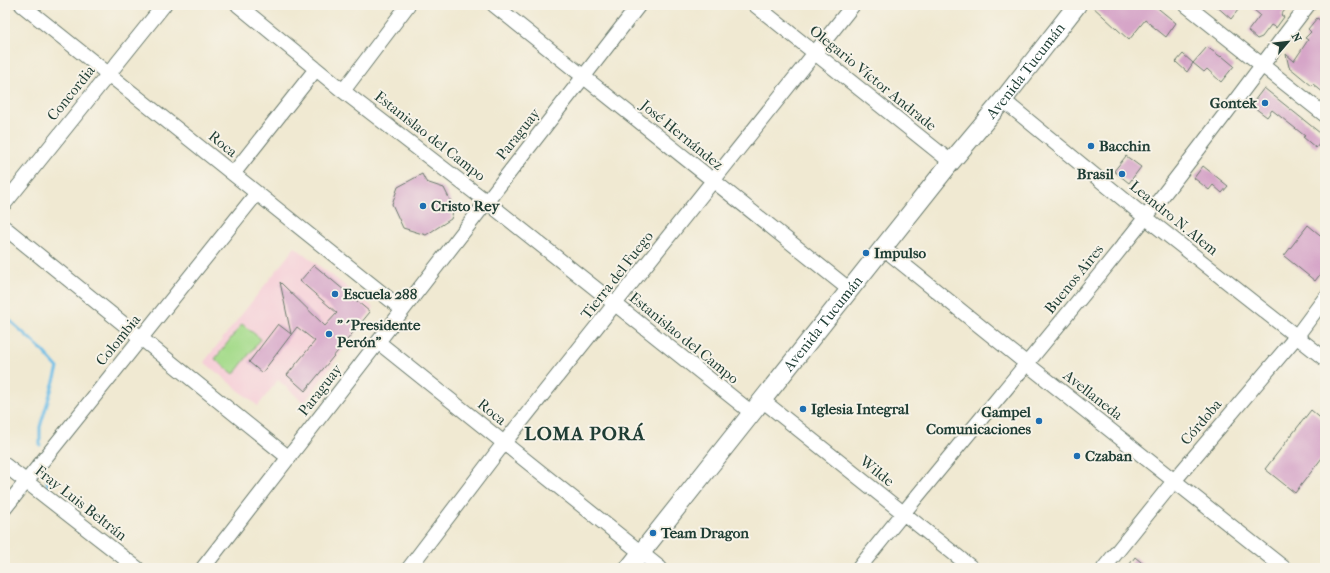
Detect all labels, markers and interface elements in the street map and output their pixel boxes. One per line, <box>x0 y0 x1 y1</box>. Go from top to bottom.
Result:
street label: Avenida Tucumán <box>982 19 1069 123</box>
street label: Olegario Víctor Andrade <box>806 21 941 135</box>
north arrow <box>1268 22 1308 62</box>
text: N <box>1289 31 1304 45</box>
street label: Concordia <box>43 61 99 124</box>
street label: Estanislao del Campo <box>371 87 489 185</box>
place label: Gontek <box>1210 94 1258 112</box>
street label: José Hernández <box>636 96 727 174</box>
marker: Gontek <box>1260 98 1270 108</box>
street label: Paraguay <box>492 104 544 163</box>
street label: Roca <box>205 127 242 162</box>
place label: Bacchin <box>1099 137 1151 155</box>
marker: Bacchin <box>1086 141 1096 151</box>
place label: Brasil <box>1077 165 1115 183</box>
marker: Brasil <box>1117 169 1127 179</box>
street label: Leandro N. Alem <box>1126 177 1222 259</box>
place label: Cristo Rey <box>431 197 500 215</box>
marker: Cristo Rey <box>418 201 428 211</box>
street label: Tierra del Fuego <box>577 227 657 323</box>
street label: Buenos Aires <box>1041 240 1108 317</box>
place label: Impulso <box>874 244 927 262</box>
marker: Impulso <box>861 248 871 258</box>
street label: Avenida Tucumán <box>779 272 866 376</box>
place label: Escuela 288 <box>343 285 418 303</box>
street label: Estanislao del Campo <box>626 288 743 388</box>
marker: Escuela 288 <box>330 289 340 299</box>
street label: Colombia <box>92 310 145 369</box>
place label: "´Presidente Perón" <box>337 316 421 351</box>
marker: "´Presidente Perón" <box>324 329 334 339</box>
street label: Paraguay <box>294 360 346 419</box>
street label: Avellaneda <box>1059 366 1127 424</box>
street label: Roca <box>474 395 511 430</box>
street label: Córdoba <box>1177 395 1226 449</box>
place label: Iglesia Integral <box>811 400 910 418</box>
place label: Gampel Comunicaciones <box>926 403 1032 438</box>
marker: Iglesia Integral <box>798 404 808 414</box>
marker: Gampel Comunicaciones <box>1034 416 1044 426</box>
district label: LOMA PORÁ <box>524 422 646 445</box>
place label: Czaban <box>1085 447 1132 465</box>
street label: Wilde <box>856 451 898 491</box>
marker: Czaban <box>1072 451 1082 461</box>
street label: Fray Luis Beltrán <box>32 462 131 545</box>
place label: Team Dragon <box>660 524 749 542</box>
marker: Team Dragon <box>648 528 658 538</box>

